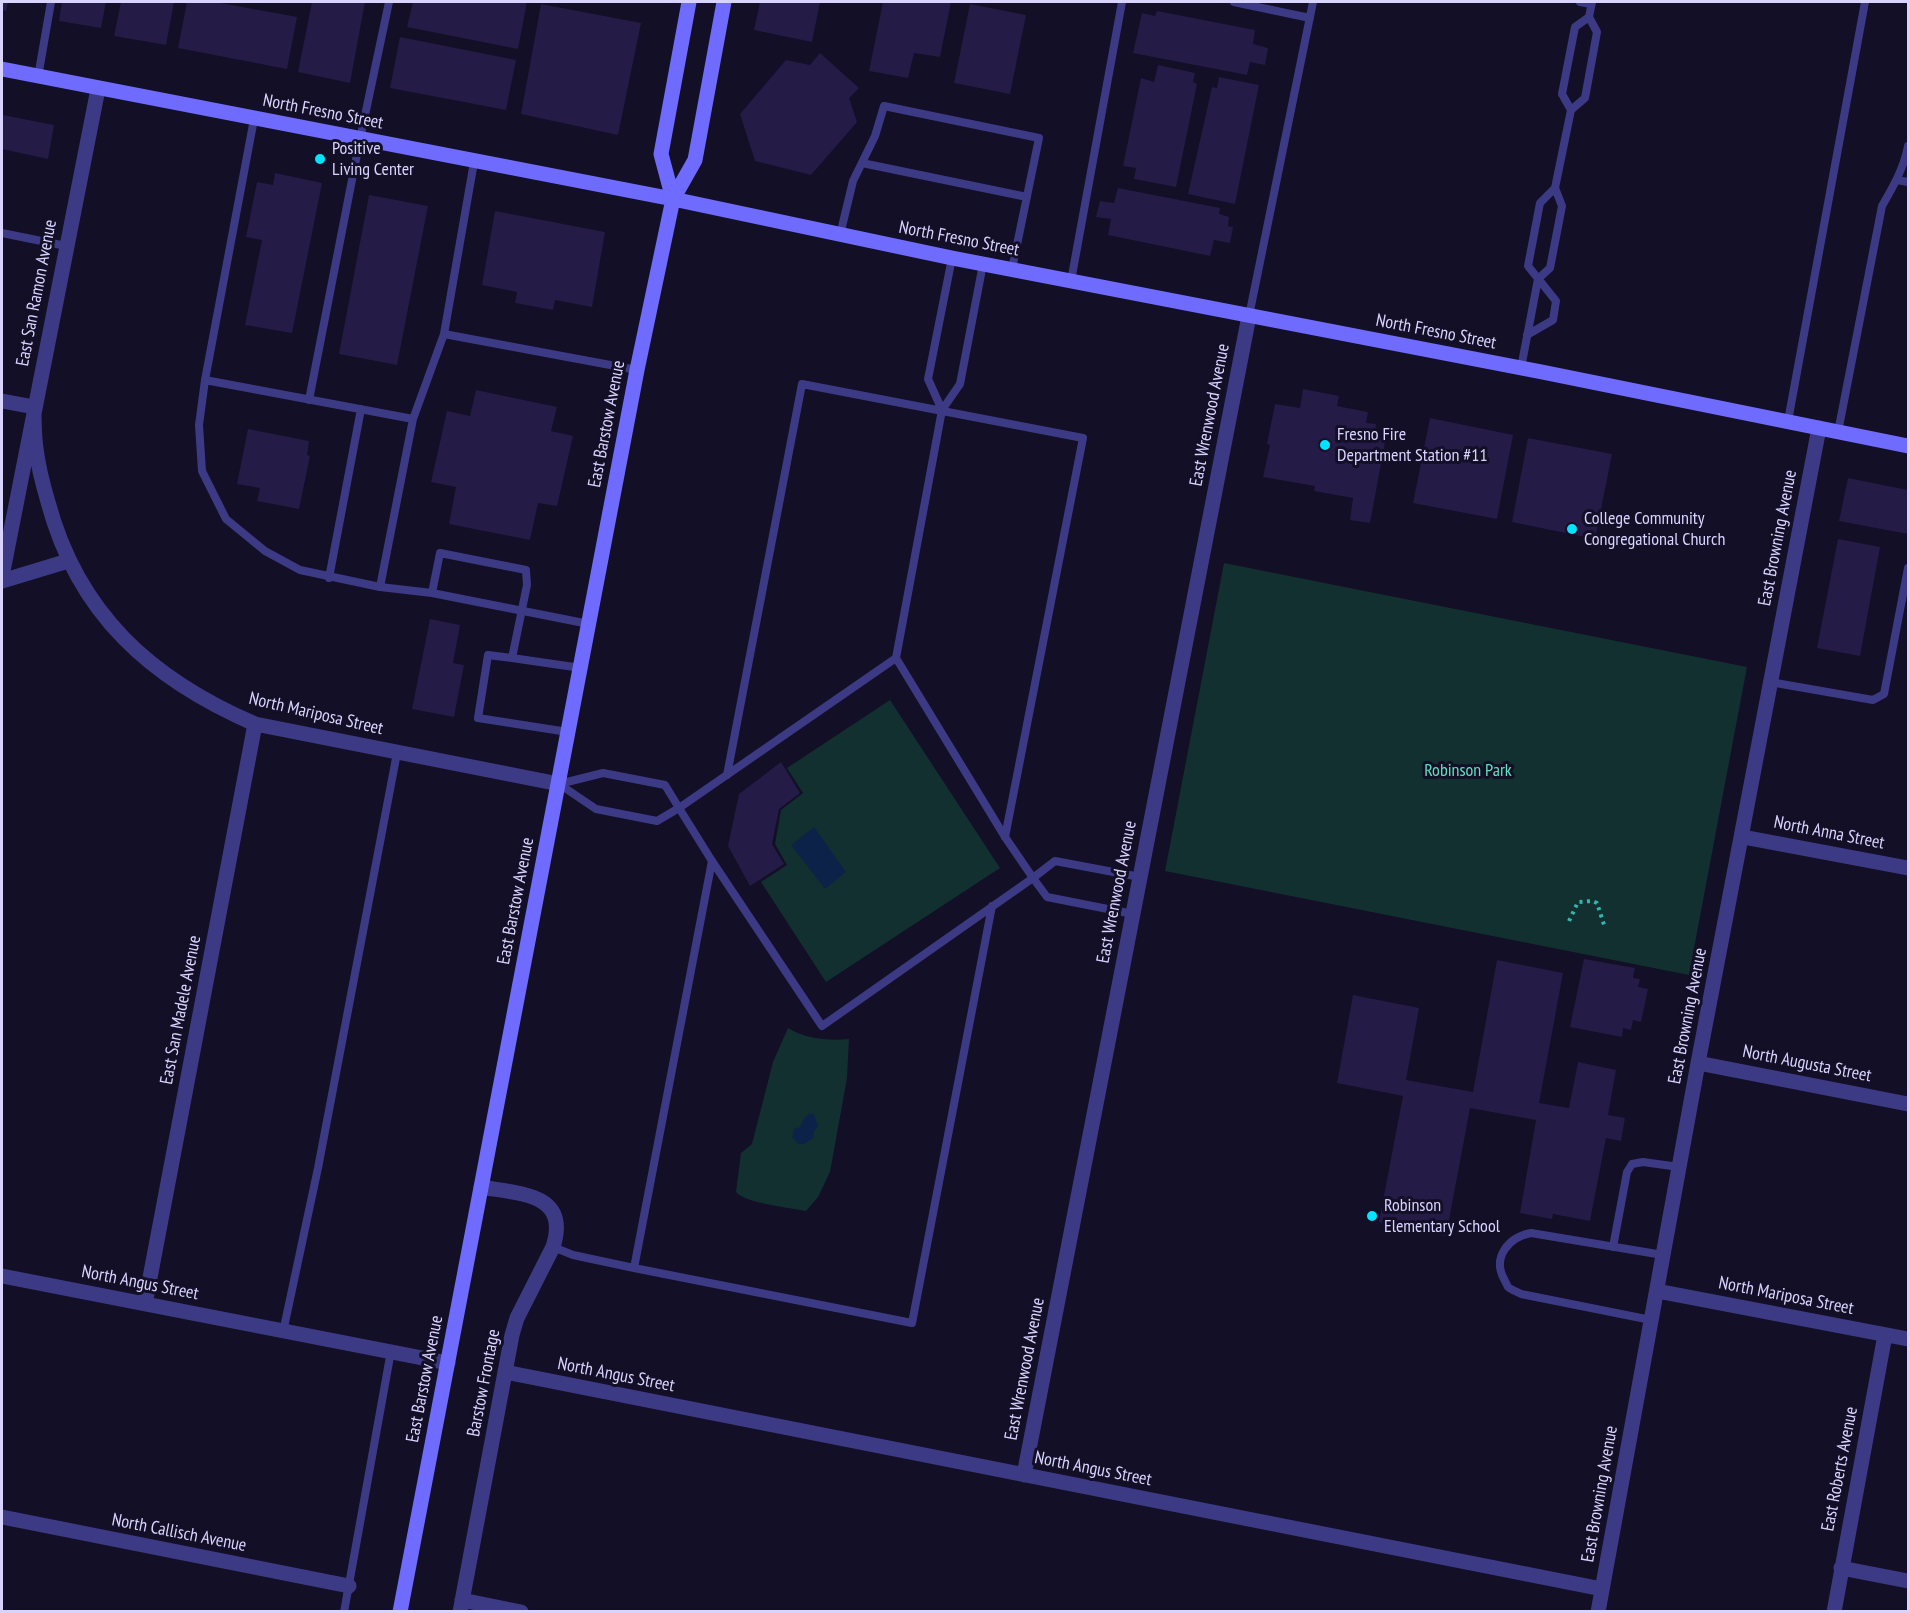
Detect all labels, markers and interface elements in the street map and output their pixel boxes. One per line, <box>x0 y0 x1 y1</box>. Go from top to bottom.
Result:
street label: North Fresno Street <box>261 90 385 134</box>
place label: Positive Living Center <box>332 138 414 180</box>
marker: Positive Living Center <box>313 152 327 166</box>
street label: North Fresno Street <box>897 217 1021 261</box>
street label: East San Ramon Avenue <box>12 218 62 368</box>
street label: North Fresno Street <box>1374 310 1498 354</box>
street label: East Wrenwood Avenue <box>1186 342 1234 488</box>
street label: East Barstow Avenue <box>584 359 630 489</box>
place label: Fresno Fire Department Station #11 <box>1337 424 1488 466</box>
marker: Fresno Fire Department Station #11 <box>1318 438 1332 452</box>
street label: East Browning Avenue <box>1754 468 1802 608</box>
place label: College Community Congregational Church <box>1584 508 1725 550</box>
marker: College Community Congregational Church <box>1565 522 1579 536</box>
street label: North Mariposa Street <box>247 688 385 740</box>
park label: Robinson Park <box>1424 760 1512 782</box>
street label: North Anna Street <box>1772 812 1886 854</box>
street label: East Wrenwood Avenue <box>1093 819 1141 965</box>
street label: East Barstow Avenue <box>493 836 539 966</box>
street label: East San Madele Avenue <box>156 934 206 1086</box>
street label: East Browning Avenue <box>1664 946 1712 1086</box>
street label: North Augusta Street <box>1741 1041 1873 1087</box>
place label: Robinson Elementary School <box>1384 1195 1500 1238</box>
marker: Robinson Elementary School <box>1365 1209 1379 1223</box>
street label: North Angus Street <box>80 1261 200 1305</box>
street label: North Mariposa Street <box>1717 1272 1855 1320</box>
street label: East Wrenwood Avenue <box>1001 1296 1049 1442</box>
street label: East Barstow Avenue <box>402 1314 448 1444</box>
street label: Barstow Frontage <box>463 1327 505 1439</box>
street label: North Angus Street <box>556 1353 676 1397</box>
street label: East Roberts Avenue <box>1817 1405 1863 1533</box>
street label: East Browning Avenue <box>1577 1424 1623 1564</box>
street label: North Angus Street <box>1033 1447 1153 1491</box>
street label: North Callisch Avenue <box>110 1509 248 1557</box>

